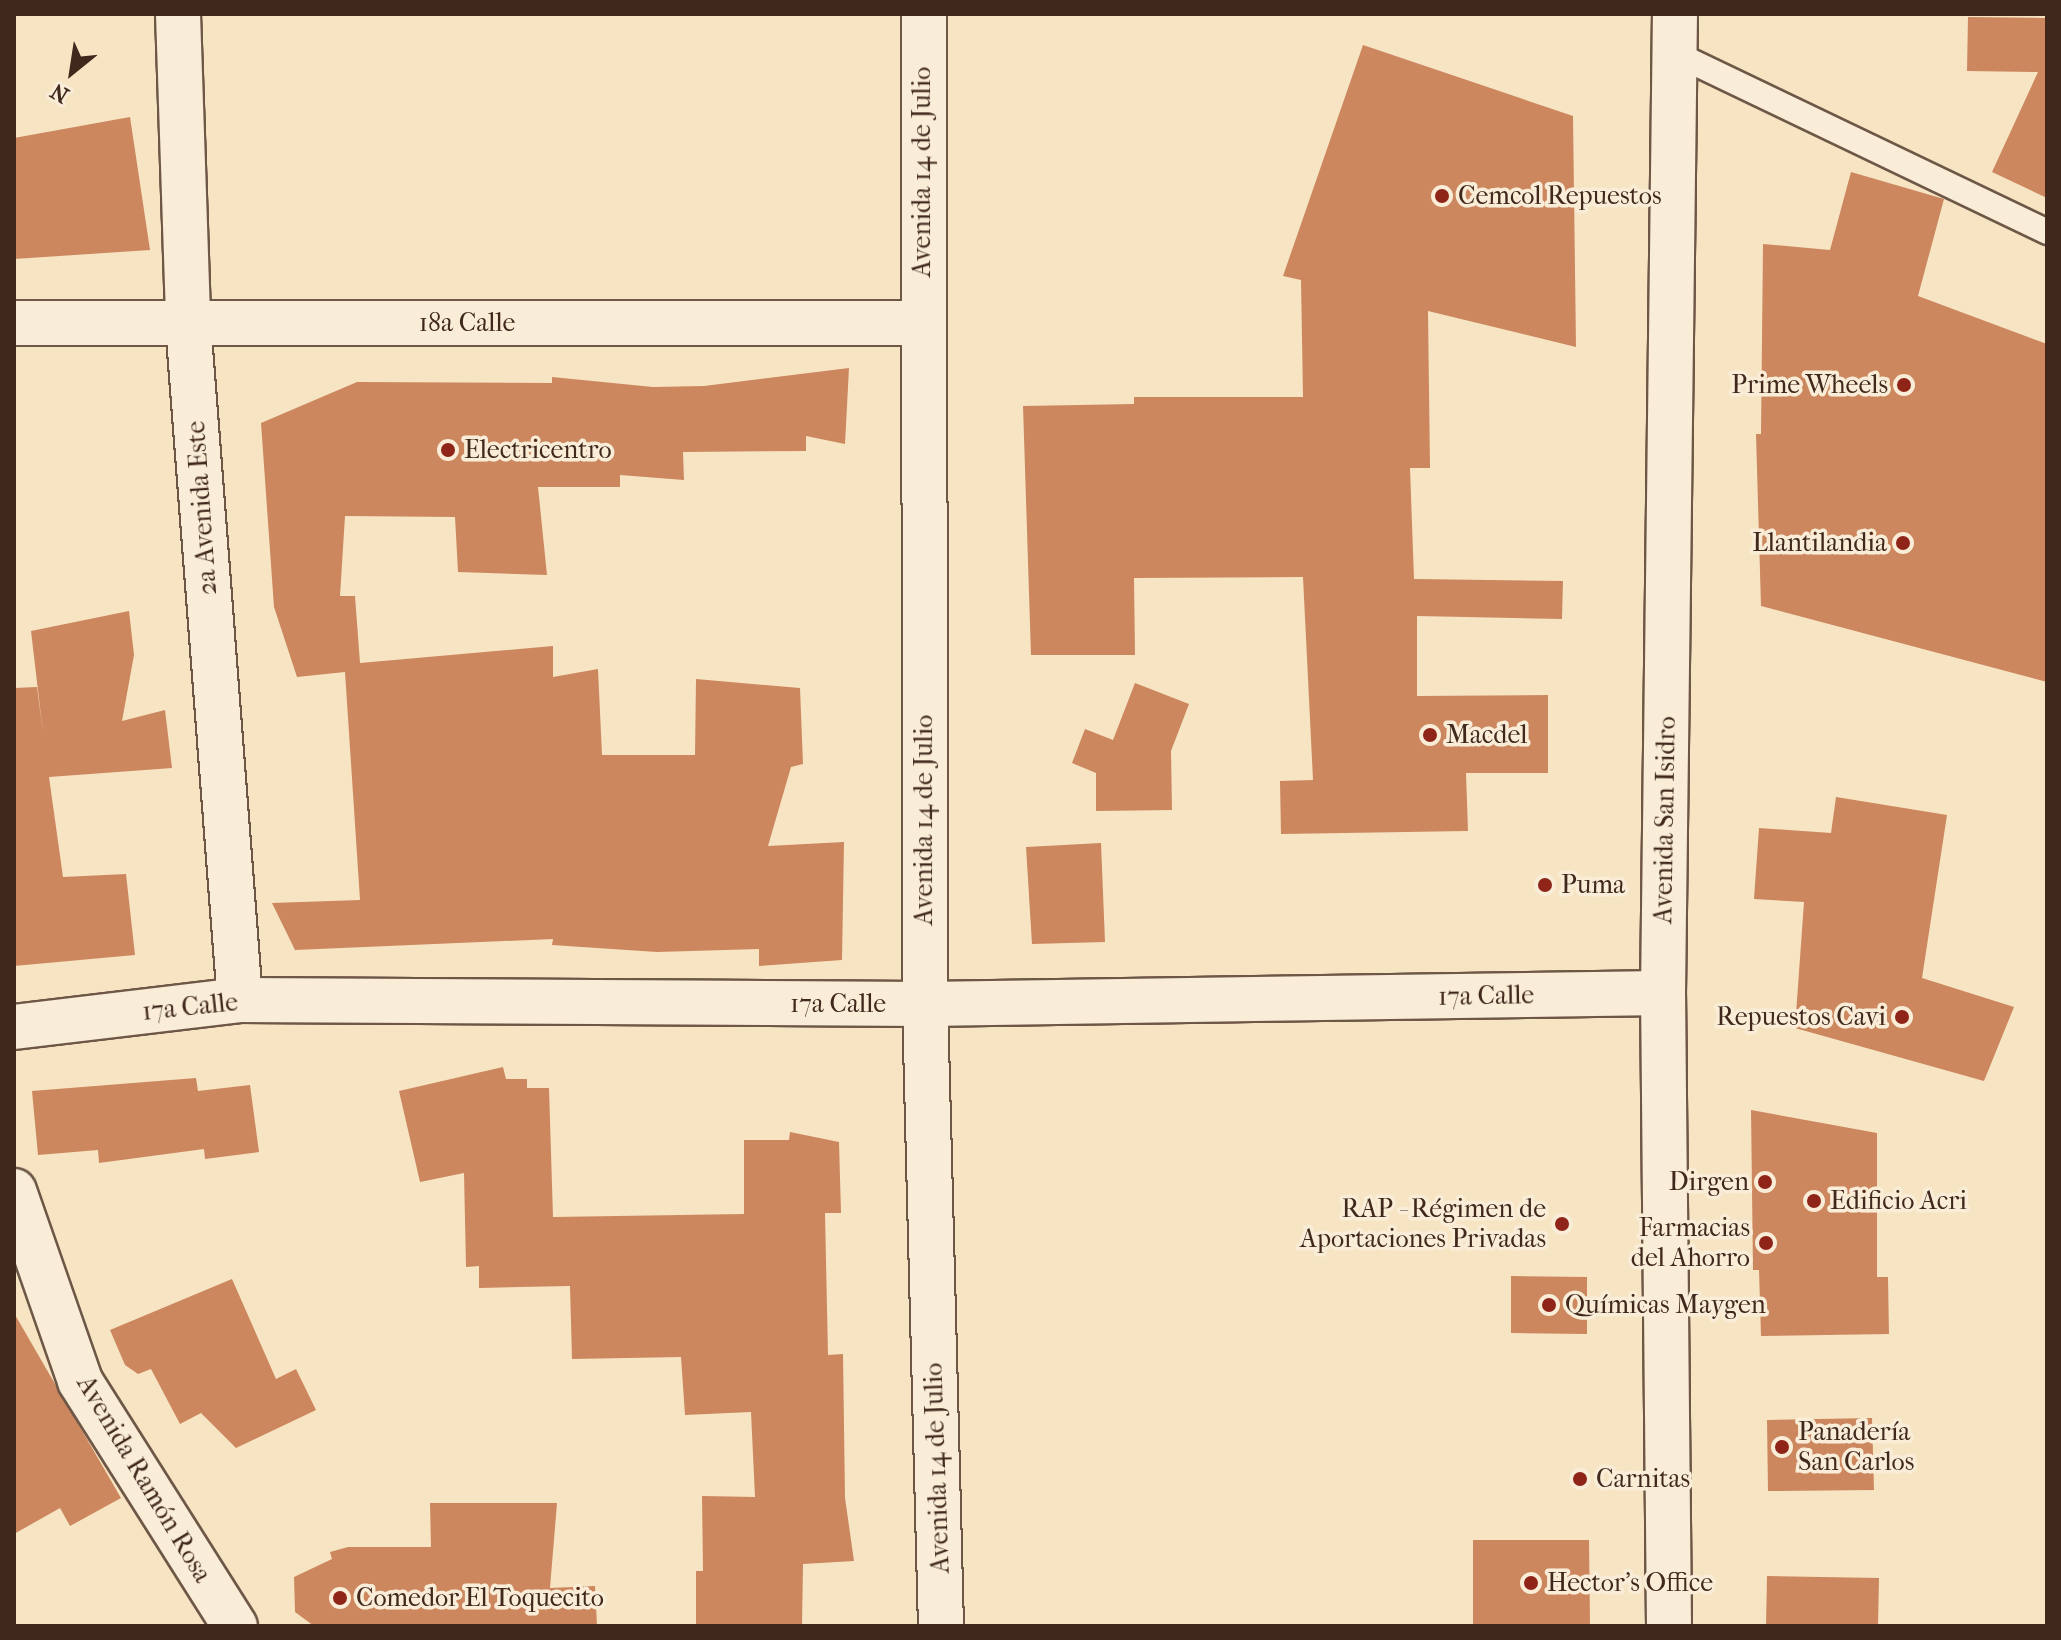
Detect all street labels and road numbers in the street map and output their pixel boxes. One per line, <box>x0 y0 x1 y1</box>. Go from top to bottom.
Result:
street label: Avenida 14 de Julio <box>906 67 938 277</box>
street label: 18a Calle <box>419 307 515 339</box>
street label: 2a Avenida Este <box>180 420 224 596</box>
street label: Avenida 14 de Julio <box>908 715 940 925</box>
street label: Avenida San Isidro <box>1648 716 1682 924</box>
street label: 17a Calle <box>1438 980 1534 1012</box>
street label: 17a Calle <box>141 986 239 1028</box>
street label: 17a Calle <box>790 988 886 1020</box>
street label: Avenida 14 de Julio <box>918 1362 956 1574</box>
street label: Avenida Ramón Rosa <box>70 1370 218 1588</box>

